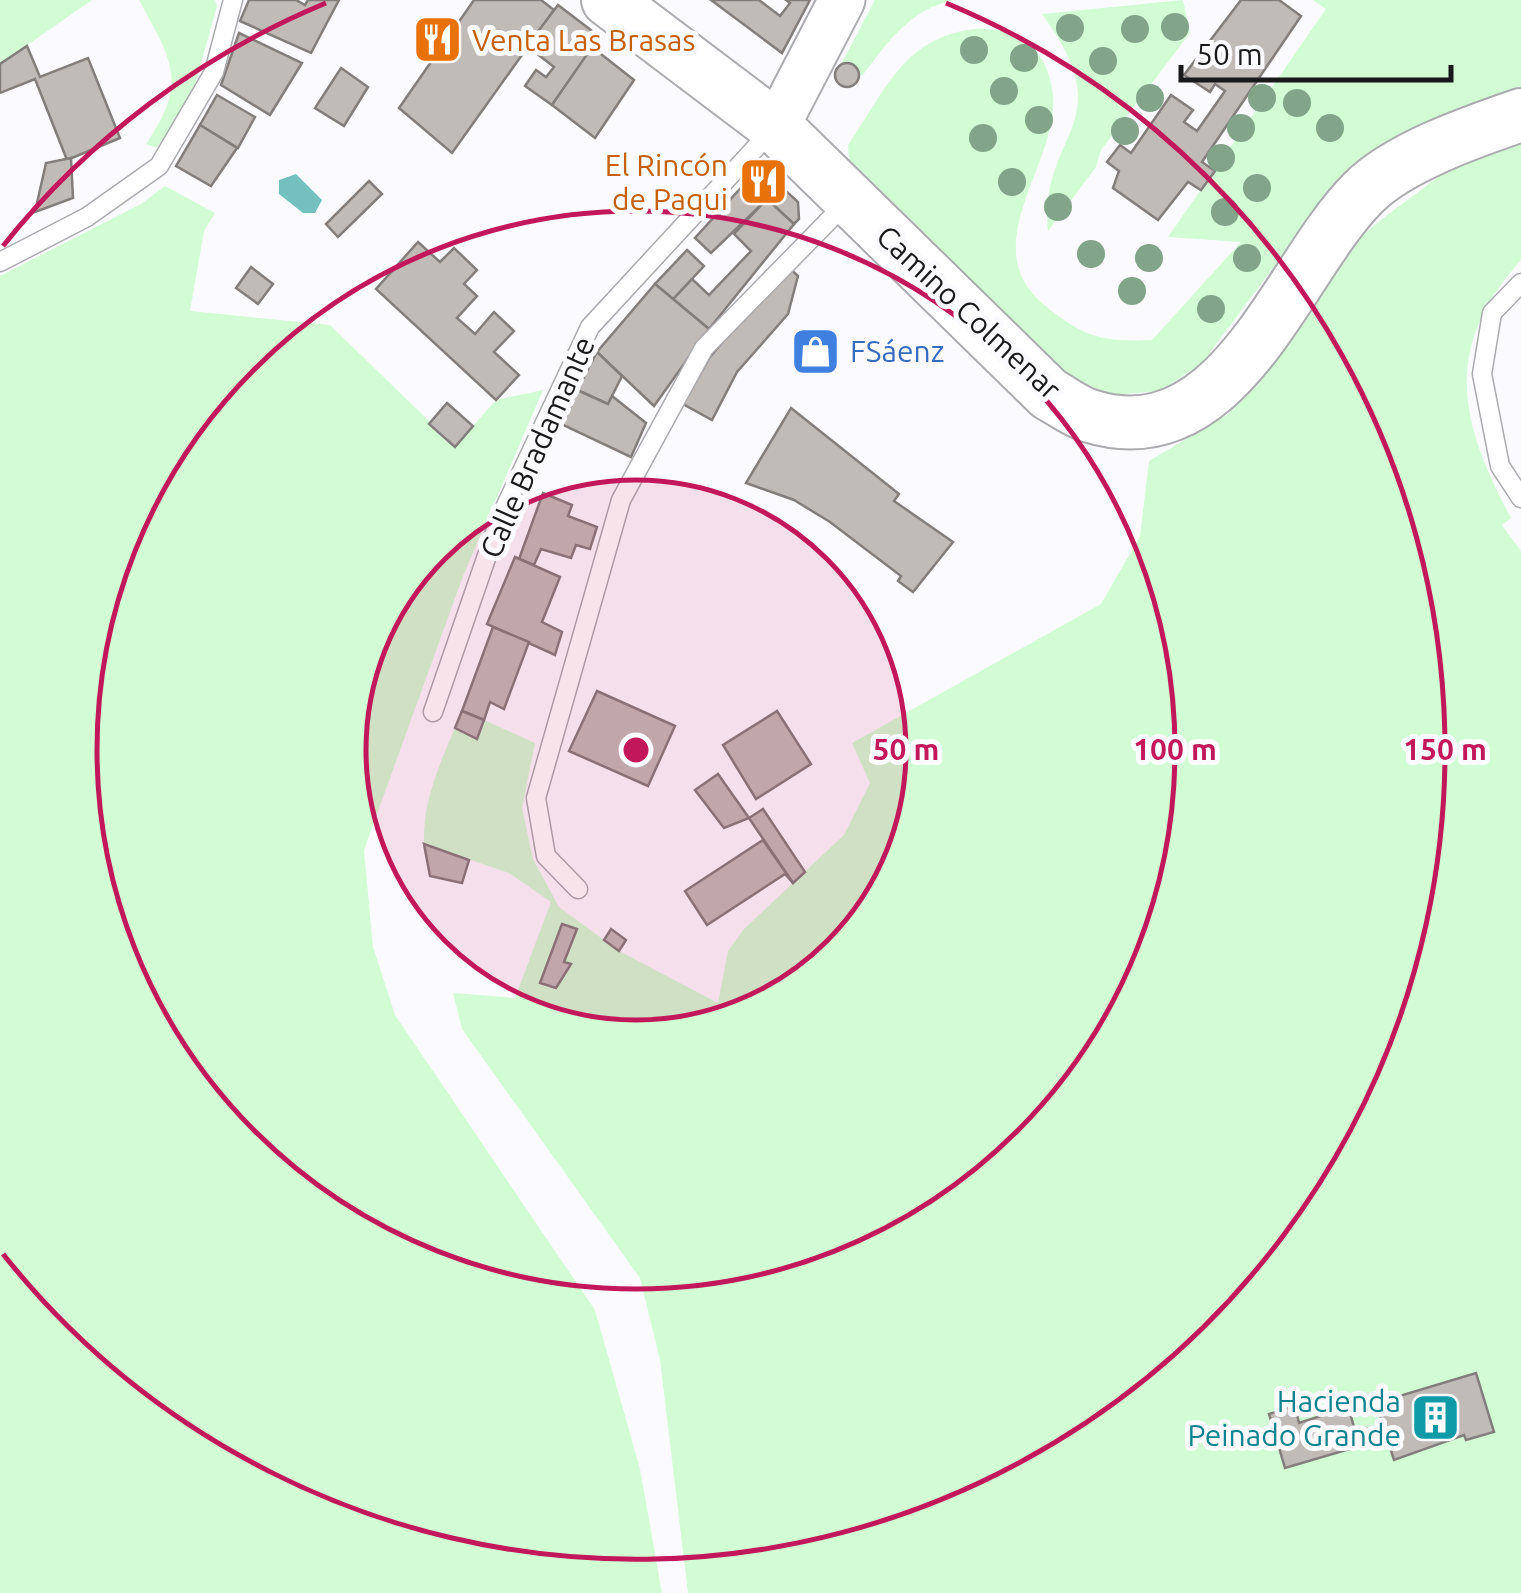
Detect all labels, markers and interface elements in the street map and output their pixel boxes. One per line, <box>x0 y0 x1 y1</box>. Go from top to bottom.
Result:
restaurant icon: Venta Las Brasas <box>411 14 463 66</box>
scale bar <box>1181 20 1451 82</box>
place label: Venta Las Brasas <box>472 23 696 57</box>
text: 50 m <box>1196 37 1263 71</box>
place label: El Rincón de Paqui <box>605 148 728 216</box>
restaurant icon: El Rincón de Paqui <box>737 156 789 208</box>
street label: Camino Colmenar <box>870 218 1068 406</box>
shop icon: FSáenz <box>789 325 841 377</box>
street label: Calle Bradamante <box>473 331 601 563</box>
place label: FSáenz <box>850 334 944 368</box>
centre of rings <box>618 732 654 768</box>
text: 50 m <box>873 732 939 766</box>
text: 100 m <box>1133 732 1217 766</box>
text: 150 m <box>1403 732 1487 766</box>
place label: Hacienda Peinado Grande <box>1187 1384 1401 1452</box>
building icon: Hacienda Peinado Grande <box>1410 1392 1462 1444</box>

